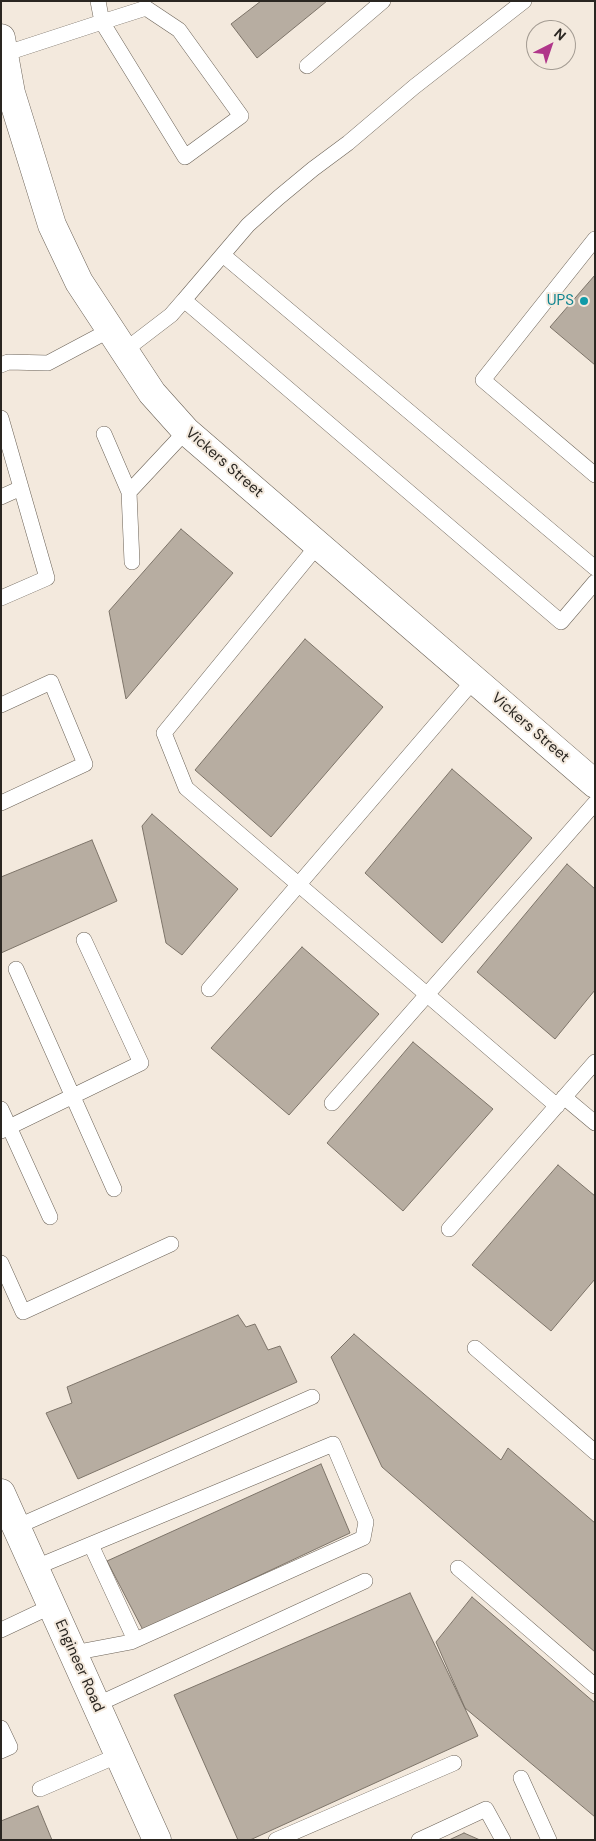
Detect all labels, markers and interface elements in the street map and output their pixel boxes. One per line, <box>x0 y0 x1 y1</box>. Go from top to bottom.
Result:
north arrow <box>526 20 576 70</box>
text: N <box>550 24 570 45</box>
place label: UPS <box>547 292 574 310</box>
marker: UPS <box>578 295 590 307</box>
street label: Vickers Street <box>181 424 267 502</box>
street label: Vickers Street <box>487 689 573 767</box>
street label: Engineer Road <box>51 1617 107 1715</box>

